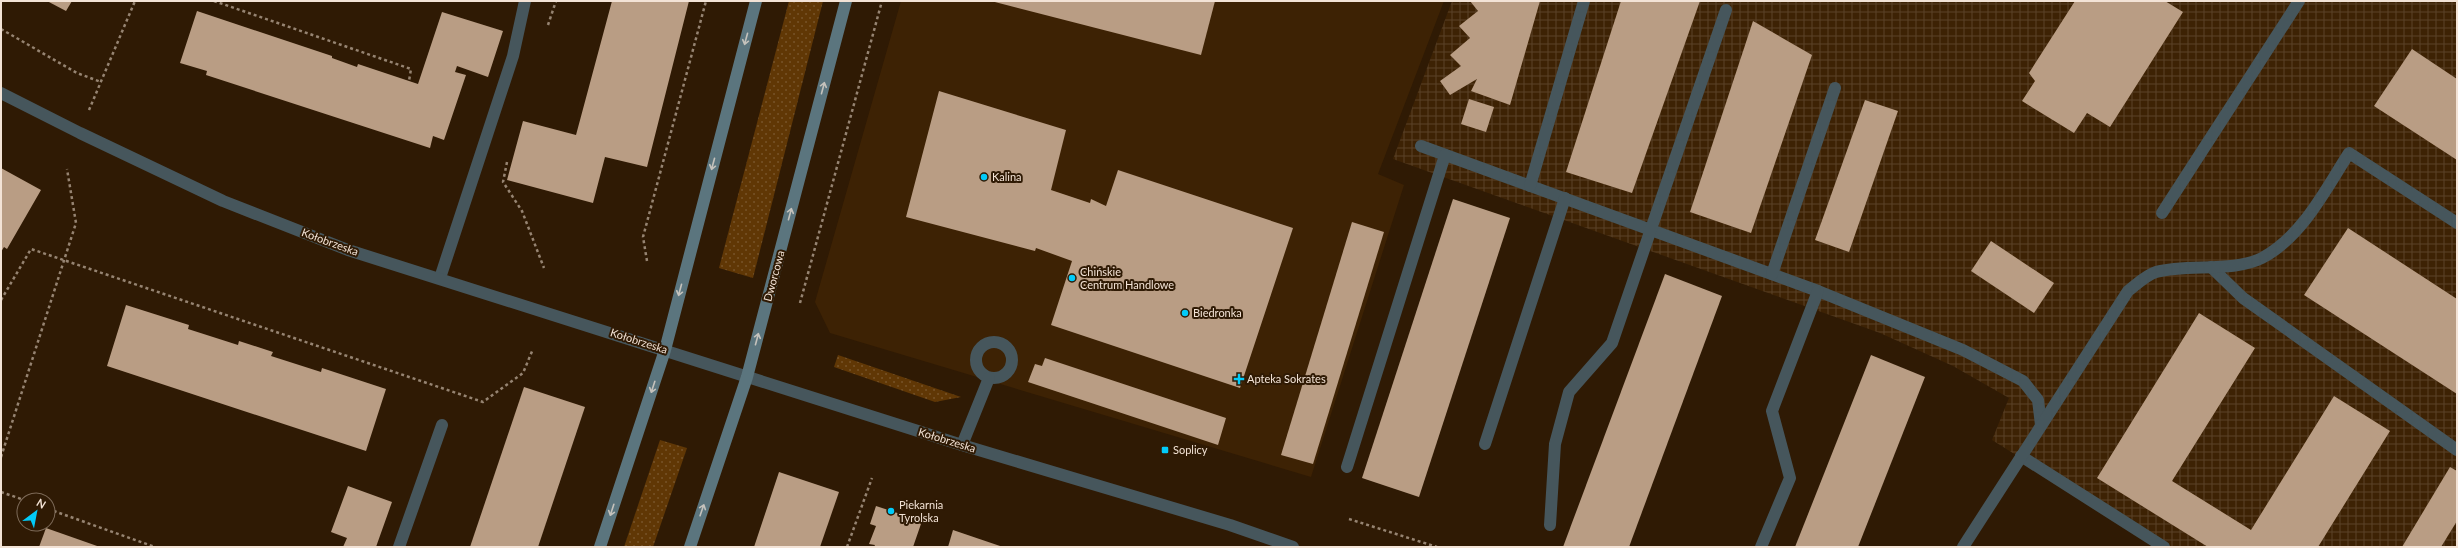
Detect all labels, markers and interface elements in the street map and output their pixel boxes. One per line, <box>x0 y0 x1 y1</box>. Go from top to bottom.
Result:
one-way arrow <box>742 32 749 45</box>
one-way arrow <box>820 82 828 95</box>
one-way arrow <box>709 158 716 171</box>
place label: Kalina <box>992 170 1022 183</box>
marker: Kalina <box>979 172 989 182</box>
one-way arrow <box>787 207 795 220</box>
street label: Kołobrzeska <box>300 225 360 258</box>
street label: Dworcowa <box>760 249 787 303</box>
place label: Chińskie Centrum Handlowe <box>1080 265 1174 291</box>
marker: Chińskie Centrum Handlowe <box>1067 273 1077 283</box>
one-way arrow <box>676 284 684 297</box>
place label: Biedronka <box>1193 306 1242 319</box>
marker: Biedronka <box>1180 308 1190 318</box>
street label: Kołobrzeska <box>609 325 669 356</box>
one-way arrow <box>754 333 761 346</box>
place label: Apteka Sokrates <box>1247 372 1326 385</box>
marker: Apteka Sokrates <box>1234 374 1244 384</box>
one-way arrow <box>649 380 656 393</box>
street label: Kołobrzeska <box>917 425 977 454</box>
place label: Soplicy <box>1173 443 1208 456</box>
marker: Soplicy <box>1160 445 1170 455</box>
north arrow <box>16 492 56 532</box>
text: N <box>35 495 49 511</box>
place label: Piekarnia Tyrolska <box>899 498 943 524</box>
one-way arrow <box>608 504 615 517</box>
one-way arrow <box>699 504 707 516</box>
marker: Piekarnia Tyrolska <box>886 506 896 516</box>

